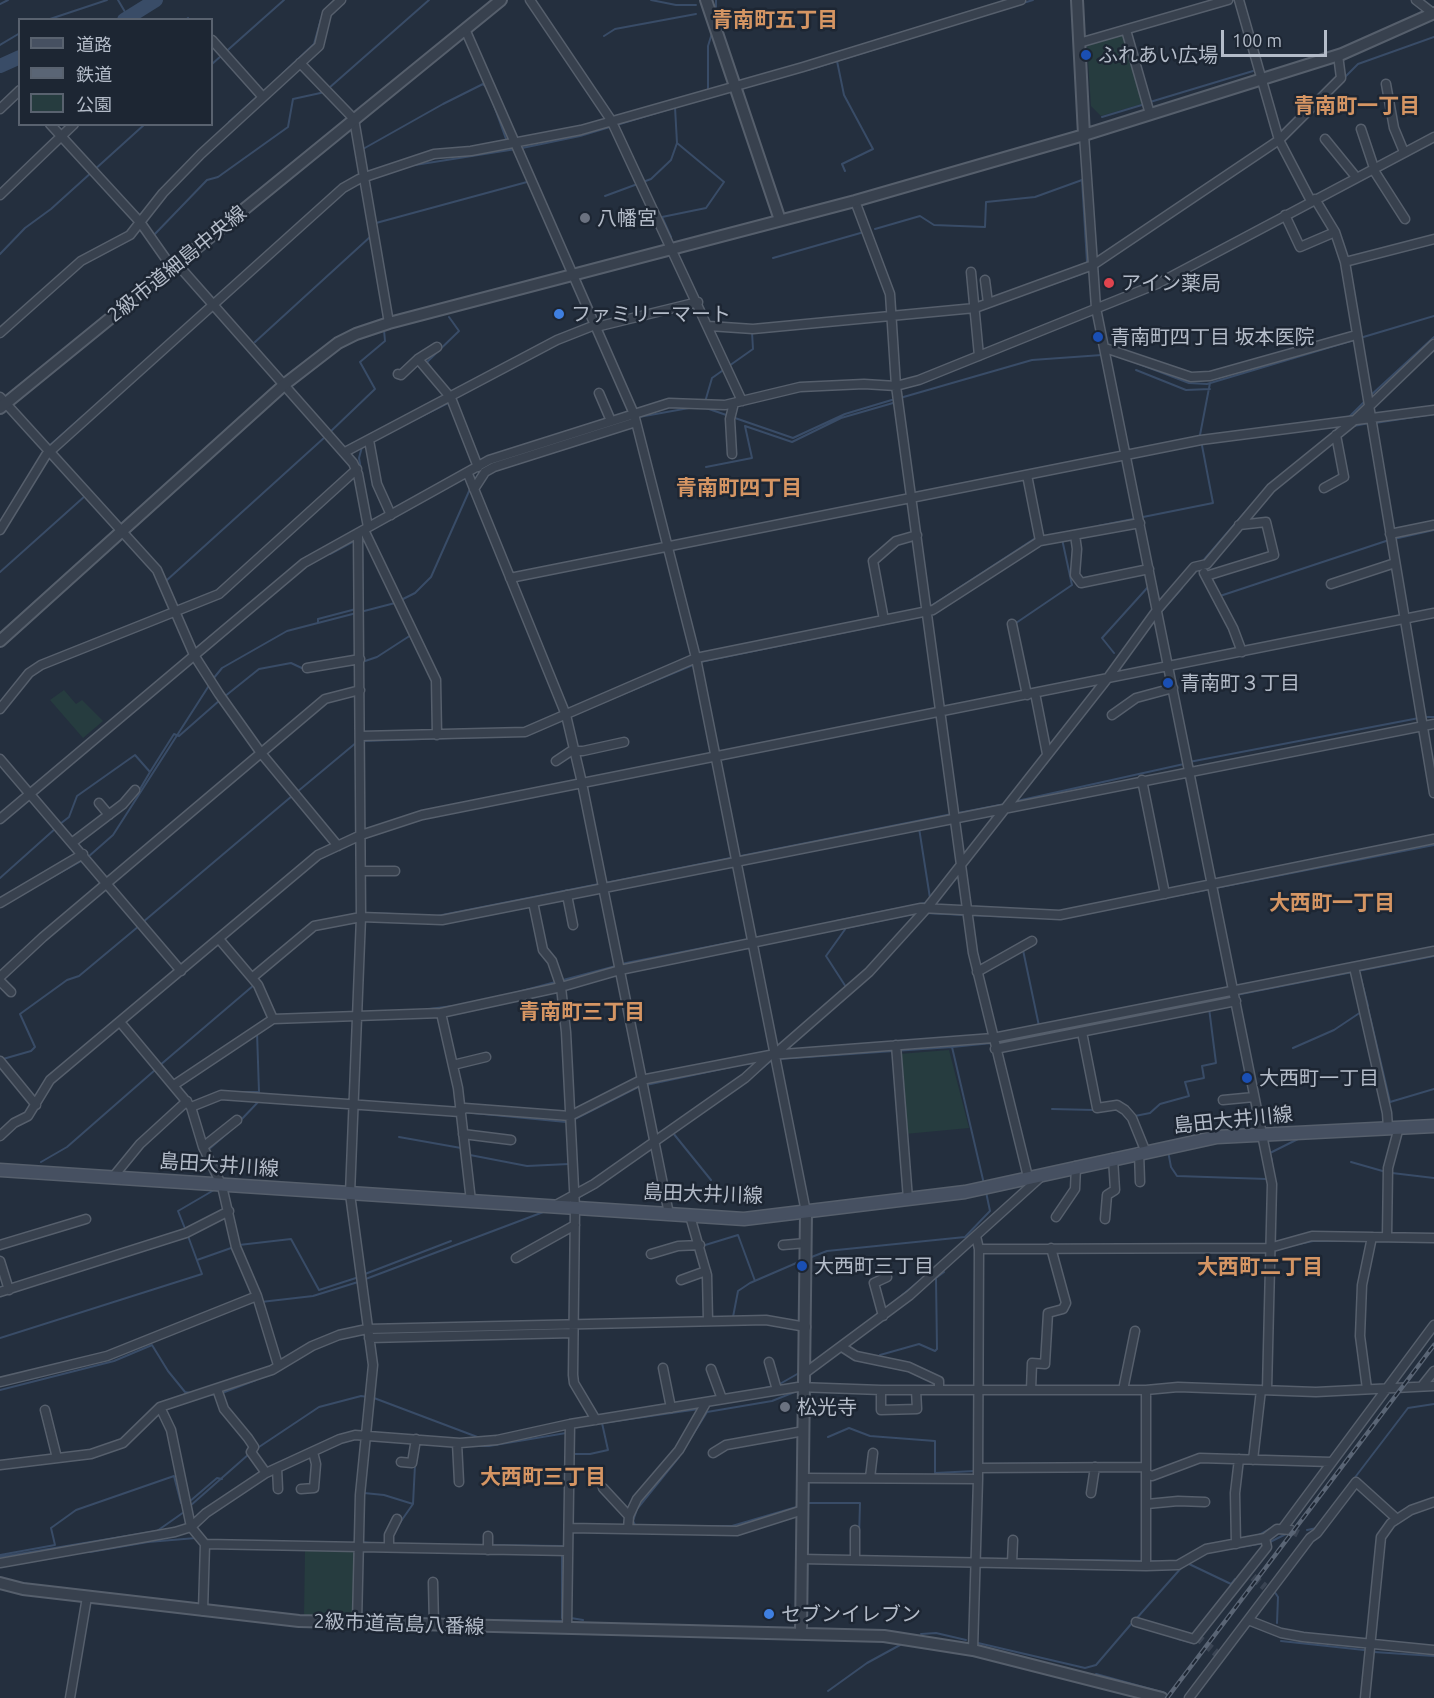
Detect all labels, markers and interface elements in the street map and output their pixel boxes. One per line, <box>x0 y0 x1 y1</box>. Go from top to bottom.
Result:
district label: 青南町五丁目 <box>712 7 838 33</box>
legend <box>18 18 213 126</box>
scale bar <box>1224 18 1330 56</box>
text: 100 m <box>1232 30 1282 50</box>
text: 道路 <box>76 34 112 54</box>
place label: ふれあい広場 <box>1098 43 1218 67</box>
marker: ふれあい広場 <box>1079 48 1093 62</box>
text: 鉄道 <box>76 64 112 84</box>
district label: 青南町一丁目 <box>1294 93 1420 119</box>
text: 公園 <box>76 94 112 114</box>
street label: 2級市道細島中央線 <box>103 201 251 327</box>
place label: 八幡宮 <box>597 206 657 230</box>
marker: 八幡宮 <box>578 211 592 225</box>
place label: アイン薬局 <box>1121 271 1221 295</box>
marker: アイン薬局 <box>1102 276 1116 290</box>
place label: ファミリーマート <box>571 302 731 326</box>
marker: ファミリーマート <box>552 307 566 321</box>
place label: 青南町四丁目 坂本医院 <box>1110 325 1315 349</box>
marker: 青南町四丁目 坂本医院 <box>1091 330 1105 344</box>
district label: 青南町四丁目 <box>676 475 802 501</box>
place label: 青南町３丁目 <box>1180 671 1300 695</box>
marker: 青南町３丁目 <box>1161 676 1175 690</box>
district label: 大西町一丁目 <box>1269 890 1395 916</box>
district label: 青南町三丁目 <box>519 999 645 1025</box>
place label: 大西町一丁目 <box>1259 1066 1379 1090</box>
marker: 大西町一丁目 <box>1240 1071 1254 1085</box>
street label: 島田大井川線 <box>1172 1102 1294 1138</box>
street label: 島田大井川線 <box>158 1149 280 1181</box>
street label: 島田大井川線 <box>643 1180 763 1208</box>
place label: 大西町三丁目 <box>814 1254 934 1278</box>
district label: 大西町二丁目 <box>1197 1254 1323 1280</box>
marker: 大西町三丁目 <box>795 1259 809 1273</box>
place label: 松光寺 <box>797 1395 857 1419</box>
marker: 松光寺 <box>778 1400 792 1414</box>
district label: 大西町三丁目 <box>480 1464 606 1490</box>
place label: セブンイレブン <box>781 1602 921 1626</box>
marker: セブンイレブン <box>762 1607 776 1621</box>
street label: 2級市道高島八番線 <box>313 1609 485 1639</box>

